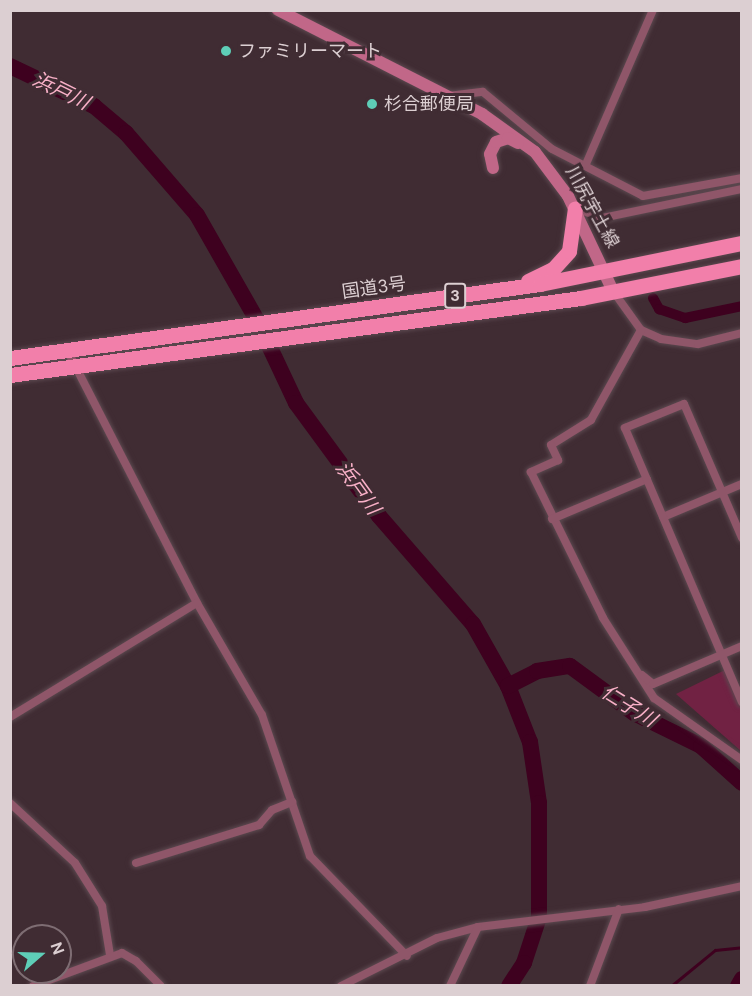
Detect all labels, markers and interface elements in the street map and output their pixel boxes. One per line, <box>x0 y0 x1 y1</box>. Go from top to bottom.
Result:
place label: ファミリーマート <box>238 40 382 62</box>
marker: ファミリーマート <box>219 44 233 58</box>
water label: 浜戸川 <box>29 67 93 115</box>
place label: 杉合郵便局 <box>384 93 474 115</box>
marker: 杉合郵便局 <box>365 97 379 111</box>
street label: 川尻宇土線 <box>561 162 623 252</box>
street label: 国道3号 <box>340 273 408 303</box>
road number: 3 <box>443 283 467 309</box>
water label: 浜戸川 <box>331 457 385 519</box>
water label: 仁子川 <box>597 680 661 732</box>
north arrow <box>12 924 72 984</box>
text: N <box>46 939 69 957</box>

